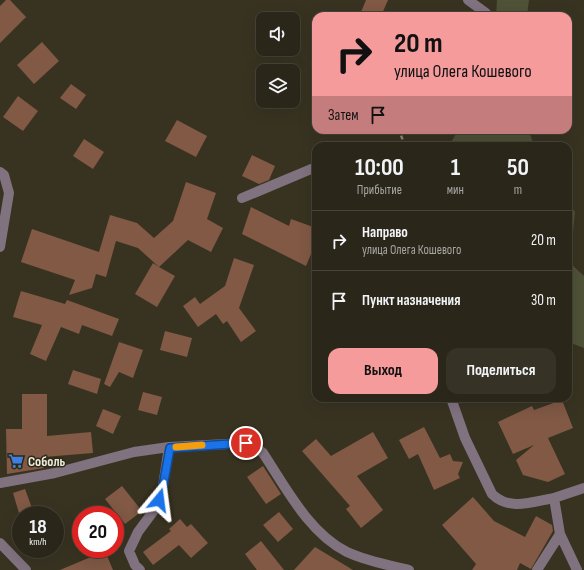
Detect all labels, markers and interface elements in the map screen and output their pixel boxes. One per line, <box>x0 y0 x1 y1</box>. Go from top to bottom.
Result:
map controls <box>256 12 300 108</box>
button: sound <box>256 12 300 56</box>
text: 20 m <box>394 27 443 60</box>
icon: right <box>328 28 380 80</box>
text: улица Олега Кошевого <box>394 61 532 82</box>
button: layers <box>256 64 300 108</box>
icon: arrive <box>367 104 389 126</box>
text: Затем <box>328 106 359 125</box>
text: 10:00 <box>355 153 404 182</box>
text: 1 <box>451 153 460 182</box>
text: 50 <box>507 153 529 182</box>
text: Прибытие <box>357 182 402 198</box>
text: мин <box>447 182 464 198</box>
text: m <box>514 182 522 198</box>
text: Направо <box>362 223 408 242</box>
icon: right <box>328 230 350 252</box>
text: 20 m <box>531 231 556 250</box>
text: улица Олега Кошевого <box>362 242 462 258</box>
icon: arrive <box>328 290 350 312</box>
text: Пункт назначения <box>362 291 460 310</box>
text: 30 m <box>531 291 556 310</box>
button: Выход <box>328 348 438 394</box>
button: Поделиться <box>446 348 556 394</box>
pin <box>229 426 263 460</box>
icon: arrive <box>235 432 257 454</box>
supermarket icon: Соболь <box>7 452 25 470</box>
place label: Соболь <box>28 453 65 470</box>
position arrow <box>138 479 180 521</box>
speed limit sign: 20 <box>72 506 124 558</box>
text: 18 <box>29 515 47 539</box>
text: km/h <box>29 536 47 548</box>

